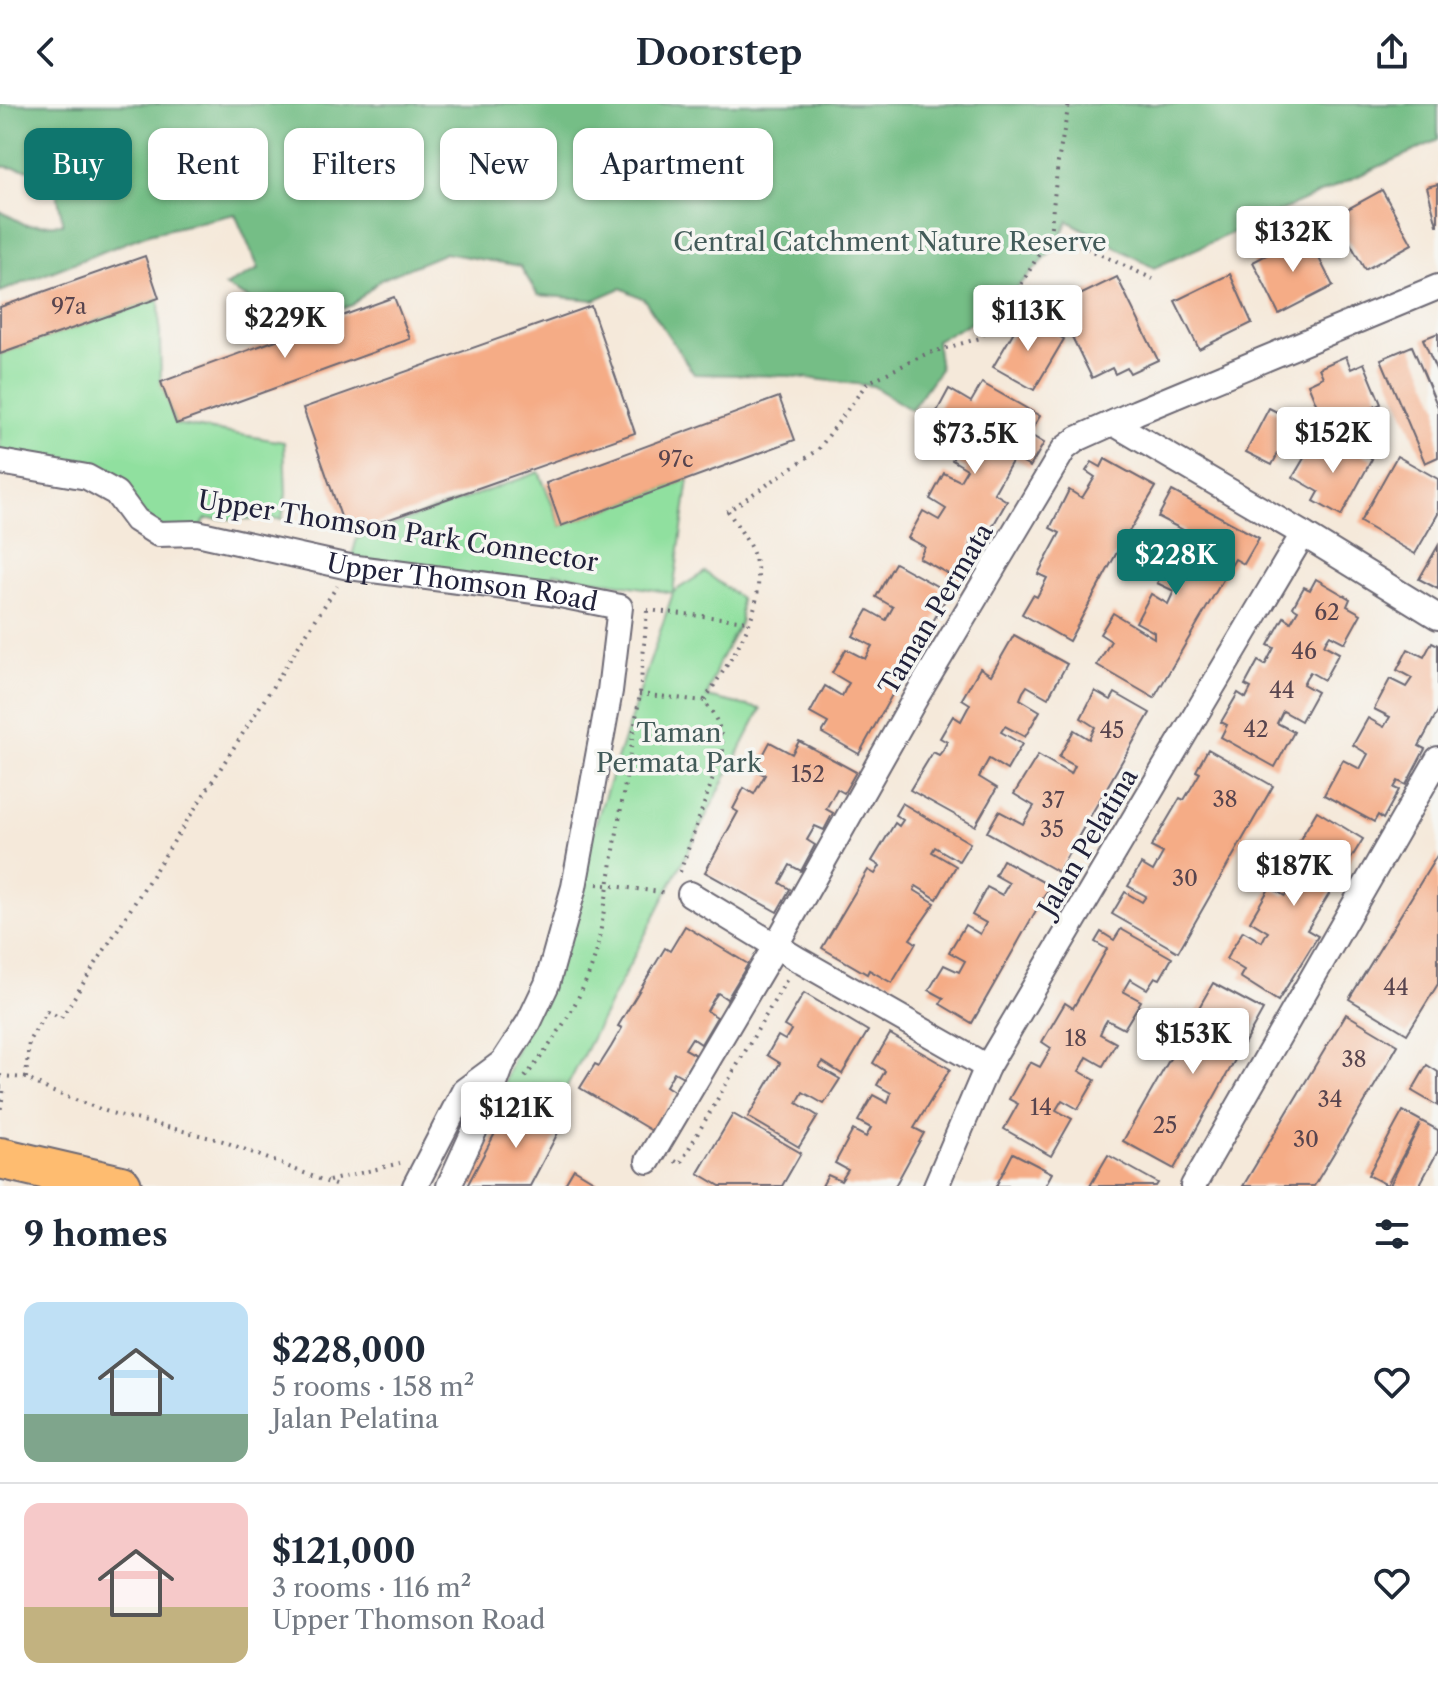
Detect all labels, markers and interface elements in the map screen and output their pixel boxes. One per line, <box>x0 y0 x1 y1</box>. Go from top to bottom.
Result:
icon: back <box>24 30 68 74</box>
text: Doorstep <box>635 30 803 74</box>
icon: share <box>1370 30 1414 74</box>
chip: Buy <box>24 128 132 200</box>
chip: Rent <box>148 128 268 200</box>
chip: Filters <box>284 128 424 200</box>
chip: New <box>440 128 557 200</box>
chip: Apartment <box>573 128 773 200</box>
pin: $132K <box>1237 206 1349 274</box>
text: $132K <box>1254 216 1332 248</box>
park label: Central Catchment Nature Reserve <box>673 226 1107 258</box>
pin: $113K <box>972 285 1084 353</box>
pin: $229K <box>229 292 341 360</box>
house number: 97a <box>51 293 87 320</box>
text: $113K <box>991 295 1065 327</box>
text: $229K <box>244 302 326 334</box>
pin: $152K <box>1277 407 1389 475</box>
pin: $73.5K <box>910 408 1040 476</box>
text: $152K <box>1295 417 1371 449</box>
text: $73.5K <box>932 418 1018 450</box>
house number: 97c <box>658 446 694 473</box>
street label: Upper Thomson Park Connector <box>196 484 600 578</box>
street label: Taman Permata <box>872 517 1000 701</box>
pin: $228K <box>1120 529 1232 597</box>
text: $228K <box>1135 539 1217 571</box>
street label: Upper Thomson Road <box>323 546 601 618</box>
house number: 62 <box>1314 599 1340 626</box>
house number: 46 <box>1291 638 1317 665</box>
house number: 44 <box>1269 677 1295 704</box>
house number: 42 <box>1243 716 1269 743</box>
park label: Taman Permata Park <box>596 717 763 779</box>
house number: 45 <box>1100 717 1124 744</box>
house number: 152 <box>791 761 825 788</box>
street label: Jalan Pelatina <box>1029 762 1145 925</box>
house number: 38 <box>1212 786 1238 813</box>
house number: 37 <box>1042 787 1065 814</box>
house number: 35 <box>1040 816 1064 843</box>
pin: $187K <box>1238 840 1350 908</box>
text: $187K <box>1256 850 1332 882</box>
house number: 30 <box>1172 865 1198 892</box>
house number: 44 <box>1383 974 1409 1001</box>
pin: $153K <box>1137 1008 1249 1076</box>
text: $153K <box>1155 1018 1231 1050</box>
house number: 18 <box>1065 1025 1087 1052</box>
house number: 38 <box>1341 1046 1367 1073</box>
pin: $121K <box>460 1082 572 1150</box>
house number: 34 <box>1318 1086 1342 1113</box>
text: $121K <box>479 1092 553 1124</box>
house number: 14 <box>1030 1094 1052 1121</box>
house number: 25 <box>1153 1112 1177 1139</box>
house number: 30 <box>1293 1126 1319 1153</box>
icon: filters <box>1370 1212 1414 1256</box>
text: 9 homes <box>24 1213 168 1255</box>
text: $228,000 <box>272 1329 426 1371</box>
icon: home <box>88 1334 184 1430</box>
icon: heart <box>1370 1360 1414 1404</box>
text: 5 rooms · 158 m² <box>272 1371 474 1403</box>
text: Jalan Pelatina <box>272 1403 439 1435</box>
text: $121,000 <box>272 1530 416 1572</box>
icon: home <box>88 1535 184 1631</box>
icon: heart <box>1370 1561 1414 1605</box>
text: 3 rooms · 116 m² <box>272 1572 471 1604</box>
text: Upper Thomson Road <box>272 1604 545 1636</box>

